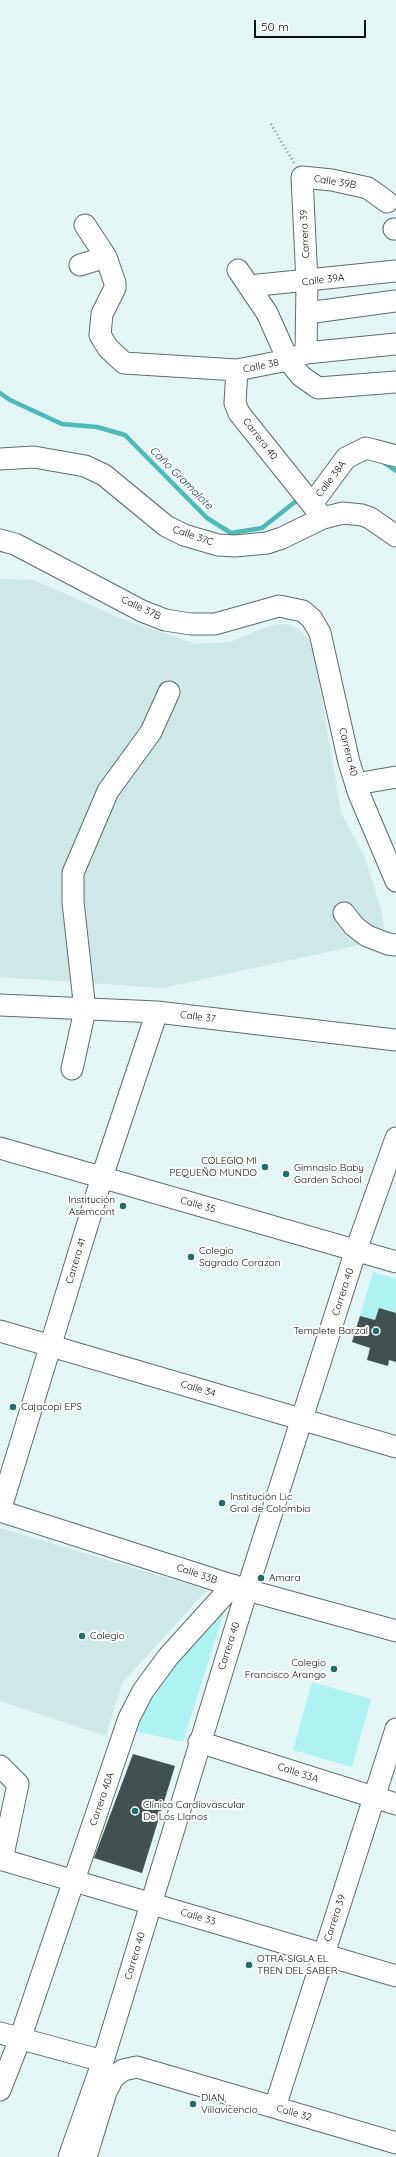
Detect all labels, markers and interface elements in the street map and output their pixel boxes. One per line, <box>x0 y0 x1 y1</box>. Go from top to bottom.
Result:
scale bar <box>256 12 368 38</box>
text: 50 m <box>261 19 289 34</box>
street label: Calle 39B <box>313 173 357 191</box>
street label: Carrera 39 <box>298 209 312 259</box>
street label: Calle 39A <box>301 271 345 289</box>
street label: Calle 38 <box>242 357 280 375</box>
street label: Carrera 40 <box>240 416 280 462</box>
water label: Caño Gramalote <box>147 444 215 512</box>
street label: Calle 38A <box>313 458 349 500</box>
street label: Calle 37C <box>171 523 215 549</box>
street label: Calle 37B <box>119 594 163 622</box>
street label: Carrera 40 <box>336 727 360 777</box>
street label: Calle 37 <box>179 1009 217 1025</box>
place label: COLEGIO MI PEQUEÑO MUNDO <box>170 1155 257 1178</box>
marker: COLEGIO MI PEQUEÑO MUNDO <box>260 1162 270 1172</box>
place label: Gimnasio Baby Garden School <box>294 1162 364 1186</box>
marker: Gimnasio Baby Garden School <box>281 1169 291 1179</box>
place label: Institución Asemcont <box>68 1194 115 1218</box>
street label: Calle 35 <box>179 1194 217 1216</box>
marker: Institución Asemcont <box>118 1201 128 1211</box>
street label: Carrera 41 <box>63 1237 89 1285</box>
place label: Colegio Sagrado Corazon <box>199 1245 280 1268</box>
marker: Colegio Sagrado Corazon <box>186 1252 196 1262</box>
street label: Carrera 40 <box>330 1267 356 1317</box>
place label: Templete Barzal <box>293 1325 368 1337</box>
marker: Templete Barzal <box>371 1326 381 1336</box>
street label: Calle 34 <box>179 1378 217 1400</box>
place label: Cajacopi EPS <box>21 1401 82 1413</box>
marker: Cajacopi EPS <box>8 1402 18 1412</box>
place label: Institución Lic Gral de Colombia <box>230 1491 310 1514</box>
marker: Institución Lic Gral de Colombia <box>217 1498 227 1508</box>
street label: Calle 33B <box>175 1562 219 1586</box>
place label: Amara <box>269 1572 300 1584</box>
marker: Amara <box>256 1573 266 1583</box>
street label: Carrera 40 <box>216 1621 242 1671</box>
place label: Colegio <box>90 1630 125 1642</box>
marker: Colegio <box>77 1631 87 1641</box>
place label: Colegio Francisco Arango <box>245 1657 326 1680</box>
marker: Colegio Francisco Arango <box>329 1664 339 1674</box>
street label: Calle 33A <box>276 1761 320 1785</box>
street label: Carrera 40A <box>87 1771 117 1827</box>
place label: Clinica Cardiovascular De Los Llanos <box>143 1799 245 1822</box>
marker: Clinica Cardiovascular De Los Llanos <box>130 1806 140 1816</box>
street label: Carrera 39 <box>322 1893 348 1943</box>
street label: Calle 33 <box>179 1906 217 1928</box>
street label: Carrera 40 <box>122 1931 148 1981</box>
place label: OTRA-SIGLA EL TREN DEL SABER <box>257 1953 337 1976</box>
marker: OTRA-SIGLA EL TREN DEL SABER <box>244 1960 254 1970</box>
place label: DIAN, Villavicencio <box>201 2092 258 2116</box>
marker: DIAN, Villavicencio <box>188 2099 198 2109</box>
street label: Calle 32 <box>275 2102 313 2124</box>

